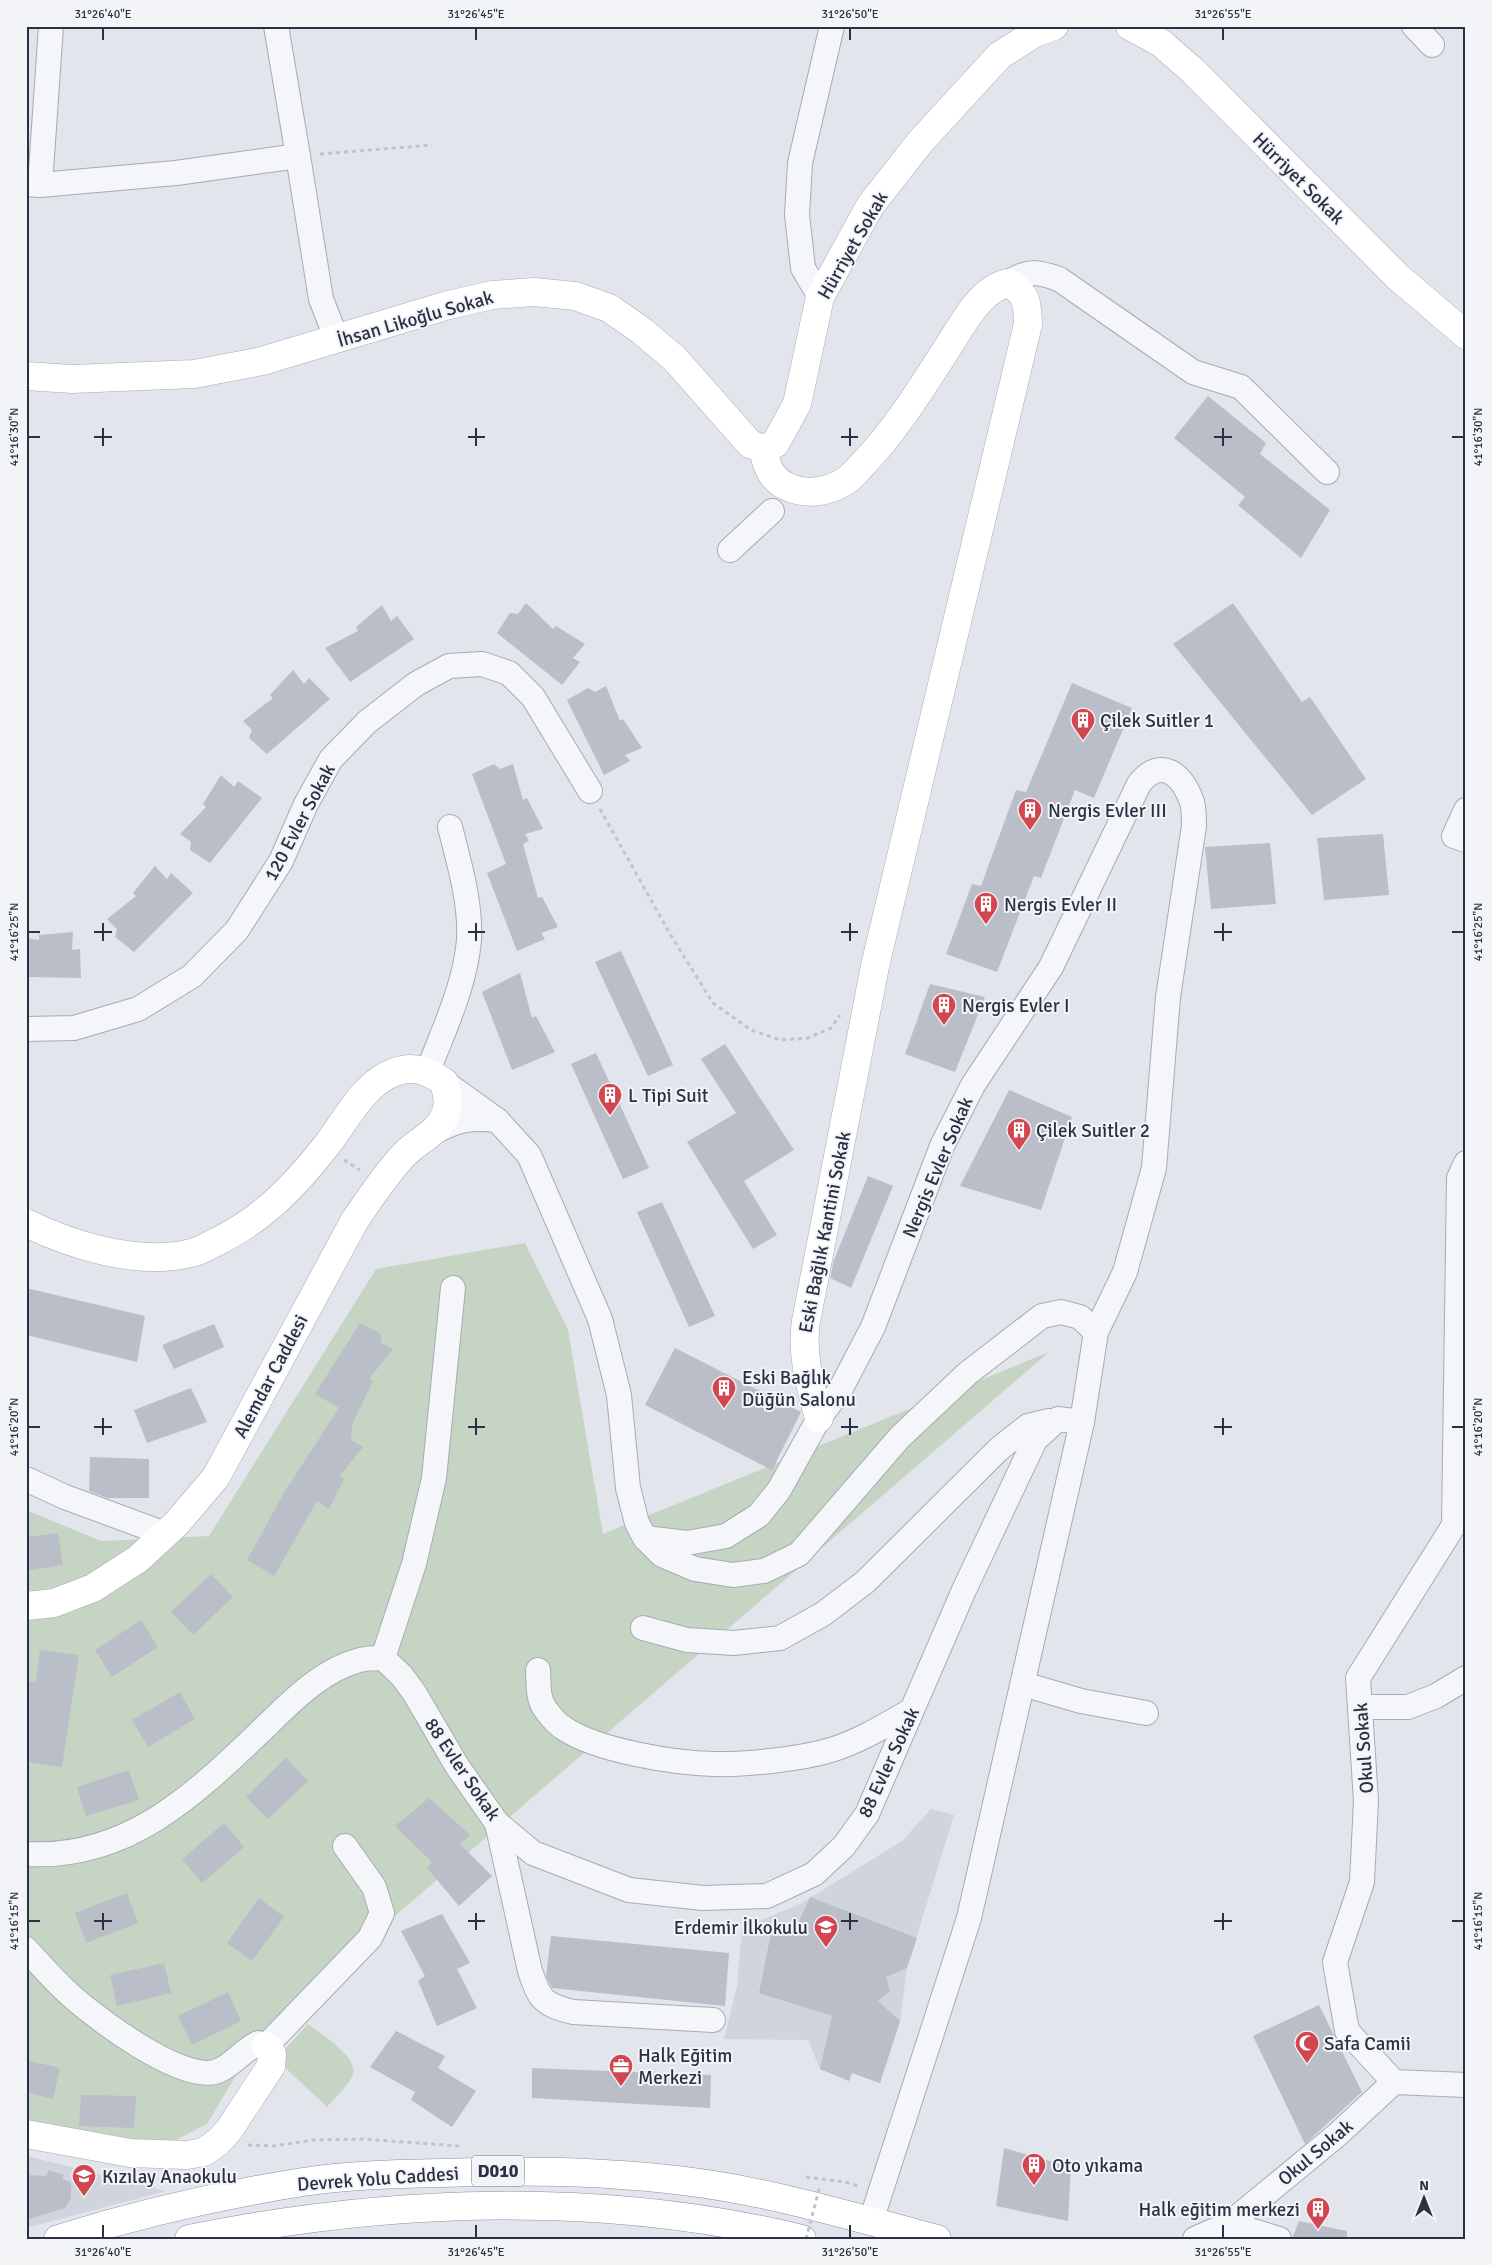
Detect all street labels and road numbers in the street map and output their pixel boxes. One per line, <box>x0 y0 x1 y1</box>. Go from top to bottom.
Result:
street label: Hürriyet Sokak <box>1247 128 1350 230</box>
street label: Hürriyet Sokak <box>812 187 894 304</box>
street label: İhsan Likoğlu Sokak <box>334 285 497 353</box>
street label: 120 Evler Sokak <box>259 759 341 885</box>
street label: Nergis Evler Sokak <box>897 1093 979 1242</box>
street label: Eski Bağlık Kantini Sokak <box>794 1129 856 1335</box>
street label: Alemdar Caddesi <box>228 1311 313 1442</box>
street label: Okul Sokak <box>1349 1701 1379 1794</box>
street label: 88 Evler Sokak <box>853 1703 925 1821</box>
street label: 88 Evler Sokak <box>419 1714 506 1826</box>
street label: Okul Sokak <box>1273 2114 1359 2191</box>
road number: D010 <box>472 2156 524 2186</box>
street label: Devrek Yolu Caddesi <box>296 2161 460 2197</box>

